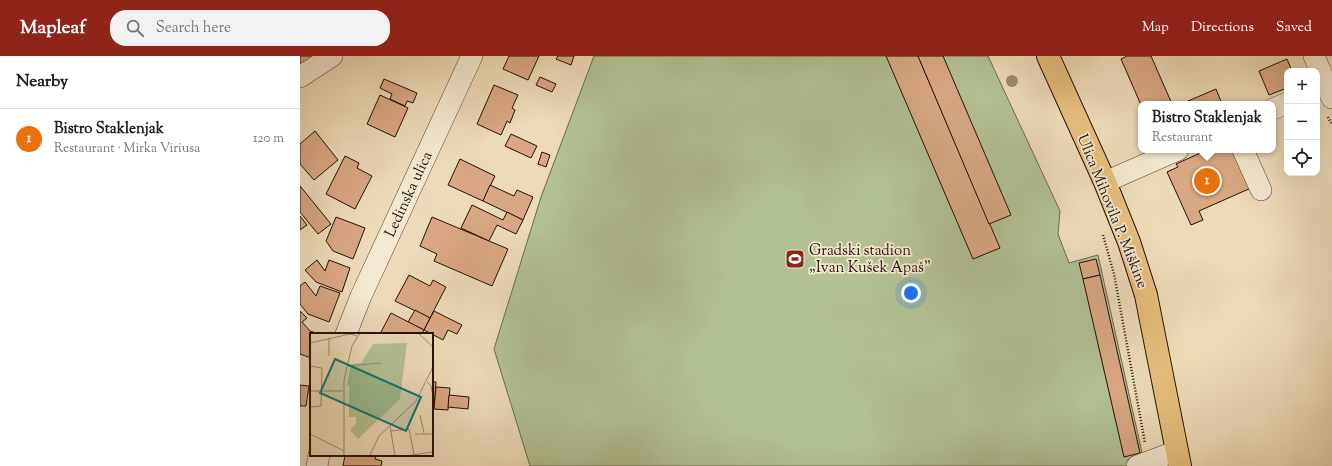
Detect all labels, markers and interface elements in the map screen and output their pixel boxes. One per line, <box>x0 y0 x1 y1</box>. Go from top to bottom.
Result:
search box <box>110 10 390 46</box>
text: Mapleaf <box>20 15 86 42</box>
icon: search <box>124 17 146 39</box>
text: Search here <box>156 18 231 39</box>
text: Map <box>1142 18 1169 38</box>
text: Directions <box>1191 18 1254 38</box>
text: Saved <box>1276 18 1312 38</box>
map controls <box>1284 68 1320 176</box>
button: + <box>1284 68 1320 104</box>
text: Nearby <box>16 70 68 94</box>
popup <box>1138 101 1276 153</box>
button: − <box>1284 104 1320 140</box>
text: Bistro Staklenjak <box>1152 108 1262 129</box>
text: Bistro Staklenjak <box>54 119 164 140</box>
text: Restaurant <box>1152 129 1213 147</box>
text: 1 <box>27 130 31 148</box>
text: 120 m <box>253 130 284 148</box>
street label: Ulica Mihovila P. Miškine <box>1071 131 1152 292</box>
text: Restaurant · Mirka Viriusa <box>54 140 200 158</box>
button: locate <box>1284 140 1320 176</box>
street label: Ledinska ulica <box>380 148 438 241</box>
pin: 1 <box>1194 166 1220 196</box>
place label: Gradski stadion „Ivan Kušek Apaš” <box>809 241 931 279</box>
sports icon: Gradski stadion „Ivan Kušek Apaš” <box>784 248 806 270</box>
your location <box>901 283 921 303</box>
inset map <box>310 333 433 456</box>

